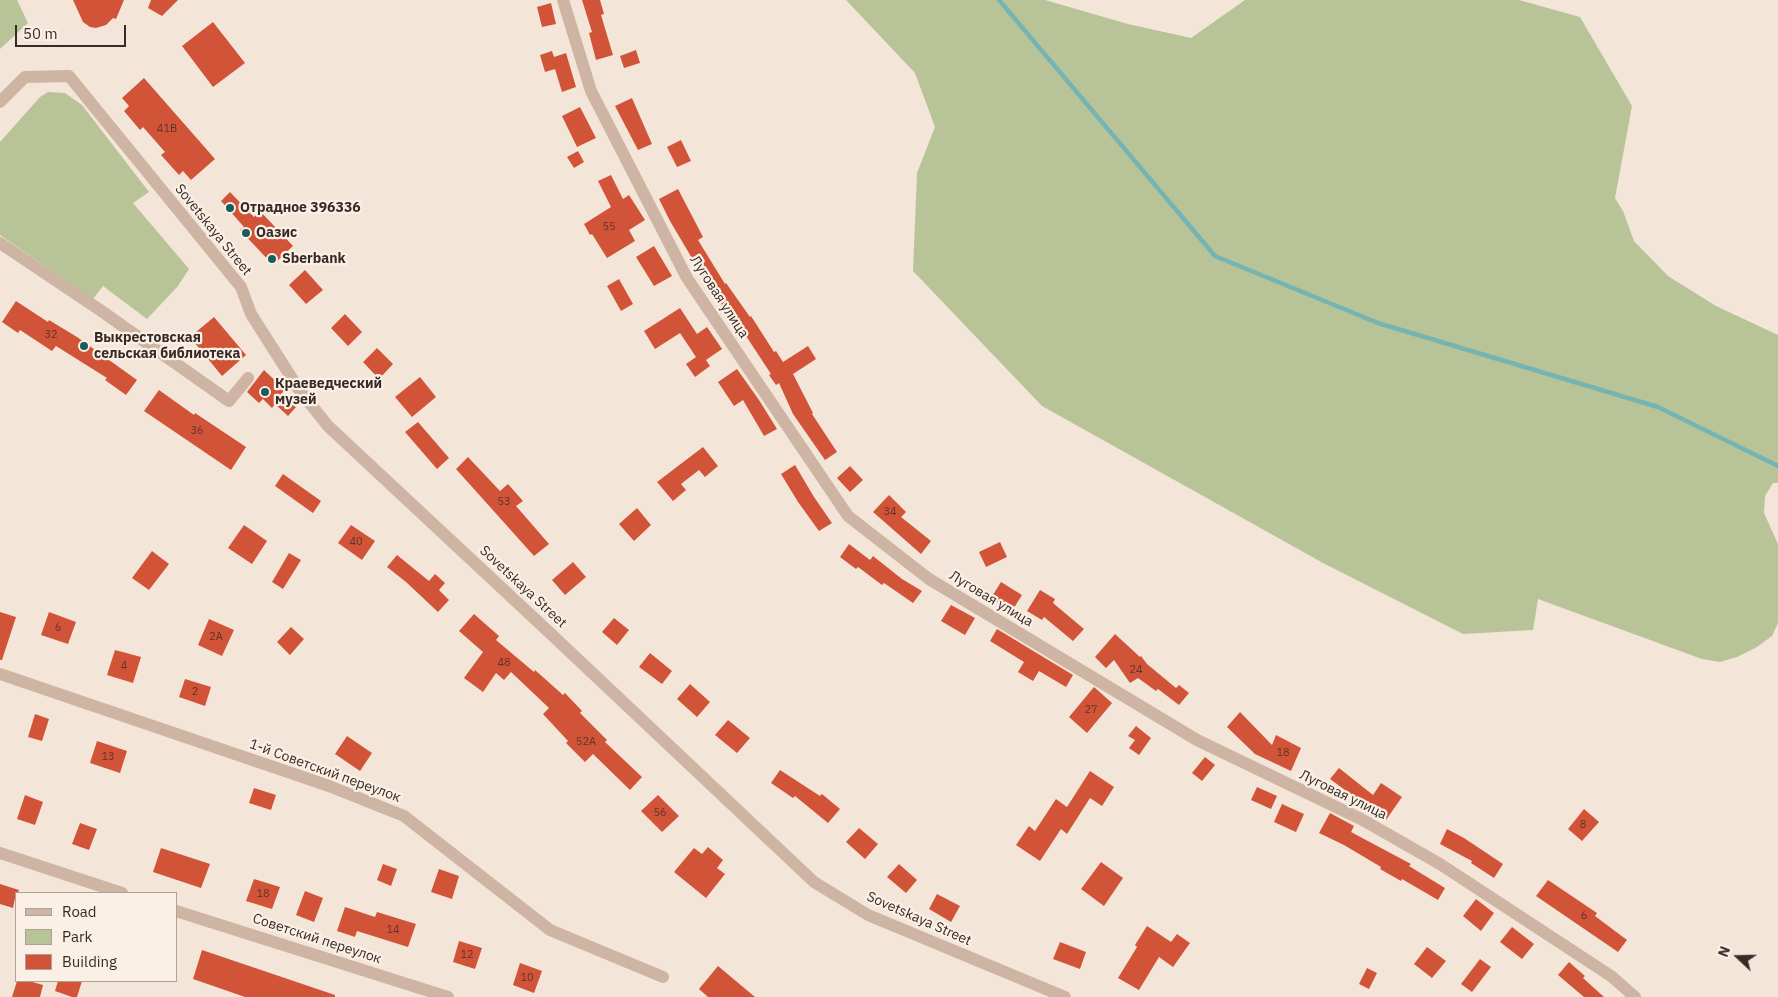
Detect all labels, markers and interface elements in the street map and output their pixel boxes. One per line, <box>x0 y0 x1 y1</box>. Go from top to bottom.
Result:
scale bar <box>18 15 129 47</box>
text: 50 m <box>23 24 58 43</box>
house number: 41В <box>157 122 177 136</box>
street label: Sovetskaya Street <box>171 181 255 279</box>
place label: Отрадное 396336 <box>240 200 361 216</box>
marker: Отрадное 396336 <box>224 202 236 214</box>
house number: 55 <box>602 220 616 234</box>
place label: Оазис <box>256 225 297 241</box>
marker: Оазис <box>240 227 252 239</box>
place label: Sberbank <box>282 251 346 267</box>
marker: Sberbank <box>266 253 278 265</box>
street label: Луговая улица <box>686 253 752 341</box>
house number: 32 <box>44 328 58 342</box>
place label: Выкрестовская сельская библиотека <box>94 330 240 362</box>
marker: Выкрестовская сельская библиотека <box>78 340 90 352</box>
place label: Краеведческий музей <box>275 376 382 408</box>
marker: Краеведческий музей <box>259 386 271 398</box>
house number: 36 <box>190 424 204 438</box>
house number: 53 <box>497 495 511 509</box>
house number: 34 <box>883 505 897 519</box>
house number: 40 <box>349 535 363 549</box>
street label: Sovetskaya Street <box>476 542 570 632</box>
street label: Луговая улица <box>946 567 1036 631</box>
house number: 6 <box>55 621 61 635</box>
house number: 2А <box>209 630 223 644</box>
house number: 48 <box>497 656 511 670</box>
house number: 4 <box>121 659 127 673</box>
house number: 24 <box>1129 663 1143 677</box>
house number: 2 <box>192 685 198 699</box>
house number: 27 <box>1084 703 1098 717</box>
house number: 52А <box>576 735 596 749</box>
street label: 1-й Советский переулок <box>247 736 403 806</box>
house number: 18 <box>1276 746 1290 760</box>
house number: 13 <box>101 750 115 764</box>
street label: Луговая улица <box>1297 767 1389 823</box>
house number: 56 <box>653 806 667 820</box>
house number: 8 <box>1580 818 1586 832</box>
house number: 18 <box>256 887 270 901</box>
street label: Sovetskaya Street <box>864 888 974 950</box>
legend <box>15 892 178 982</box>
text: Road <box>62 902 97 921</box>
house number: 6 <box>1581 909 1587 923</box>
street label: Советский переулок <box>250 910 384 968</box>
house number: 14 <box>386 923 400 937</box>
text: Park <box>62 927 92 946</box>
north arrow <box>1713 932 1763 982</box>
text: N <box>1714 944 1734 960</box>
house number: 12 <box>460 948 474 962</box>
text: Building <box>62 952 117 971</box>
house number: 10 <box>520 971 534 985</box>

